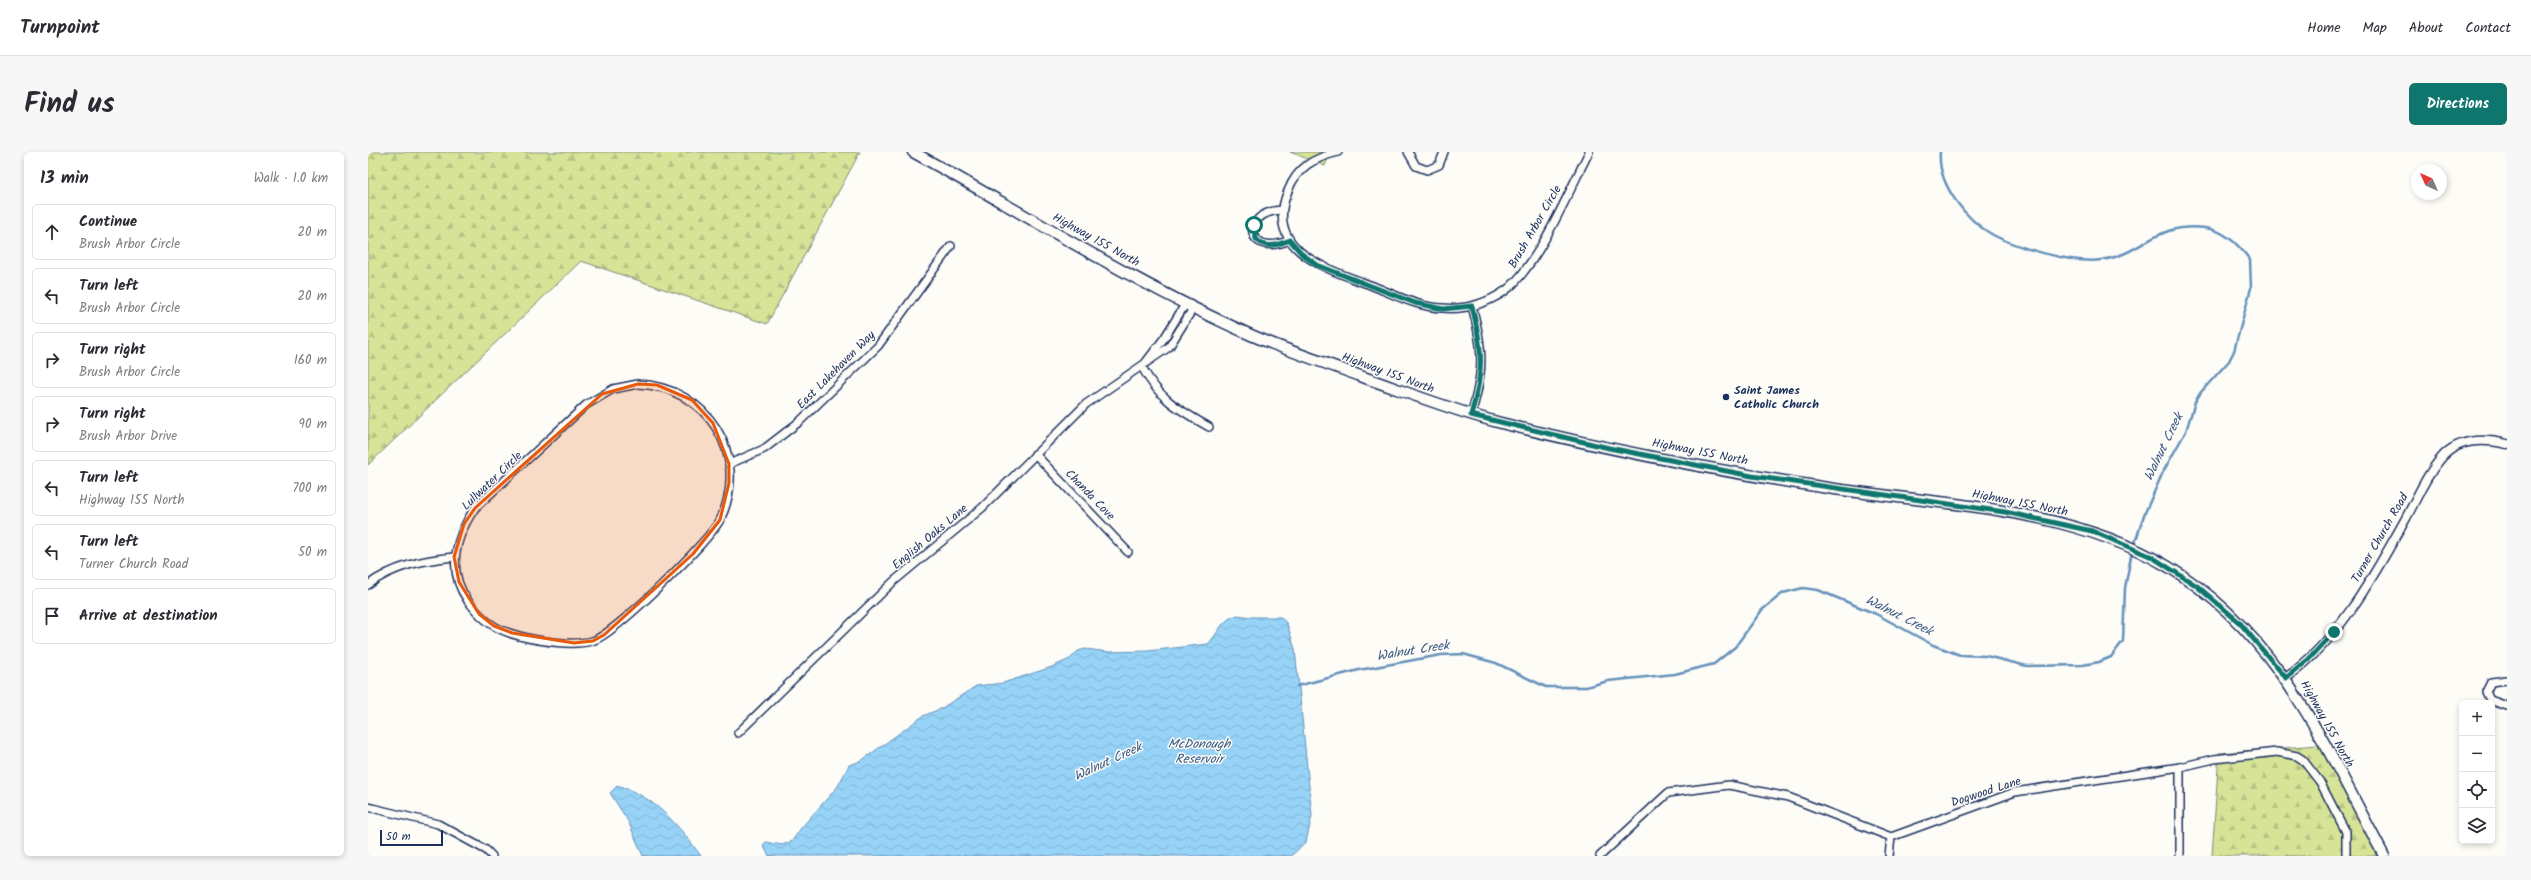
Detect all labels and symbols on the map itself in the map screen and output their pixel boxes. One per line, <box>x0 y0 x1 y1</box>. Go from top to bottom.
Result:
north arrow <box>2411 164 2447 200</box>
street label: Brush Arbor Circle <box>1503 181 1567 272</box>
street label: Highway 155 North <box>1049 208 1143 272</box>
route start <box>1245 216 1263 234</box>
street label: East Lakehaven Way <box>792 326 880 414</box>
street label: Highway 155 North <box>1339 347 1437 399</box>
place label: Saint James Catholic Church <box>1734 381 1819 414</box>
marker: Saint James Catholic Church <box>1721 392 1731 402</box>
water label: Walnut Creek <box>2139 408 2190 484</box>
street label: Highway 155 North <box>1650 433 1750 471</box>
street label: Lullwater Circle <box>457 447 527 515</box>
street label: Chanda Cove <box>1061 465 1120 525</box>
street label: Highway 155 North <box>1970 484 2070 522</box>
street label: Turner Church Road <box>2347 489 2414 586</box>
street label: English Oaks Lane <box>888 499 972 574</box>
water label: Walnut Creek <box>1862 590 1938 643</box>
route end <box>2325 623 2343 641</box>
water label: Walnut Creek <box>1375 635 1452 667</box>
street label: Highway 155 North <box>2295 677 2359 771</box>
water label: McDonough Reservoir <box>1168 734 1231 770</box>
water label: Walnut Creek <box>1071 736 1147 787</box>
street label: Dogwood Lane <box>1949 772 2024 812</box>
scale bar <box>380 828 443 847</box>

